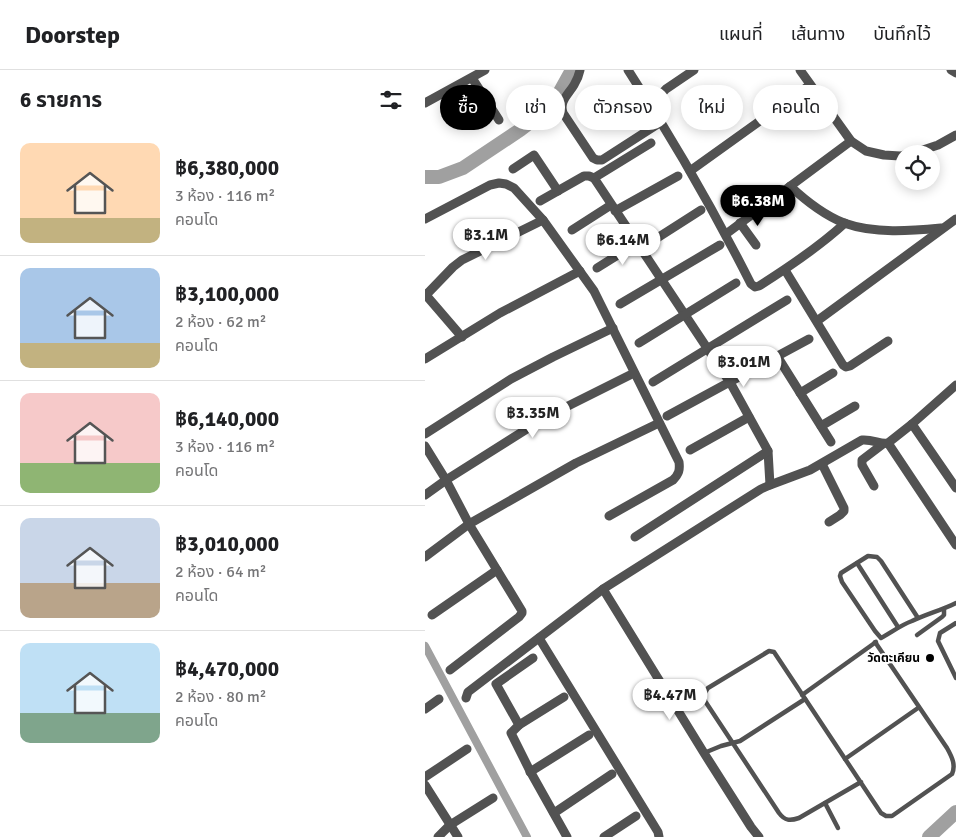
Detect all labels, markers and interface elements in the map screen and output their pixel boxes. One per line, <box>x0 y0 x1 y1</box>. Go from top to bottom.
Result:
text: Doorstep <box>25 20 120 50</box>
text: แผนที่ <box>719 23 763 45</box>
text: เส้นทาง <box>791 23 845 45</box>
text: บันทึกไว้ <box>873 23 931 45</box>
chip: ซื้อ <box>440 85 496 130</box>
chip: เช่า <box>506 85 565 130</box>
chip: ตัวกรอง <box>575 85 671 130</box>
chip: ใหม่ <box>681 85 743 130</box>
chip: คอนโด <box>753 85 838 130</box>
icon: filters <box>377 86 405 114</box>
text: 6 รายการ <box>20 87 102 113</box>
map controls <box>895 145 940 190</box>
button: locate <box>895 145 940 190</box>
text: ฿6,380,000 <box>175 155 279 181</box>
icon: home <box>60 163 120 223</box>
pin: ฿6.38M <box>717 184 799 227</box>
text: 3 ห้อง · 116 m² <box>175 186 275 206</box>
text: ฿6.38M <box>731 191 785 211</box>
text: คอนโด <box>175 210 218 230</box>
pin: ฿3.1M <box>451 218 521 261</box>
pin: ฿6.14M <box>582 224 664 266</box>
text: ฿3.1M <box>464 225 508 245</box>
text: ฿6.14M <box>596 230 650 250</box>
text: ฿3,100,000 <box>175 281 279 307</box>
icon: home <box>60 288 120 348</box>
text: 2 ห้อง · 62 m² <box>175 312 267 332</box>
text: คอนโด <box>175 336 218 356</box>
pin: ฿3.01M <box>703 346 785 388</box>
text: ฿3.01M <box>717 352 771 372</box>
pin: ฿3.35M <box>492 396 574 439</box>
text: ฿3.35M <box>506 403 560 423</box>
text: ฿6,140,000 <box>175 406 279 432</box>
icon: home <box>60 413 120 473</box>
text: 3 ห้อง · 116 m² <box>175 437 275 457</box>
text: คอนโด <box>175 461 218 481</box>
text: ฿3,010,000 <box>175 531 279 557</box>
icon: home <box>60 538 120 598</box>
text: 2 ห้อง · 64 m² <box>175 562 267 582</box>
text: คอนโด <box>175 586 218 606</box>
place label: วัดตะเคียน <box>867 651 920 666</box>
marker: วัดตะเคียน <box>924 652 936 664</box>
text: ฿4,470,000 <box>175 656 279 682</box>
icon: home <box>60 663 120 723</box>
pin: ฿4.47M <box>629 678 711 721</box>
text: ฿4.47M <box>643 685 697 705</box>
text: 2 ห้อง · 80 m² <box>175 687 267 707</box>
text: คอนโด <box>175 711 218 731</box>

